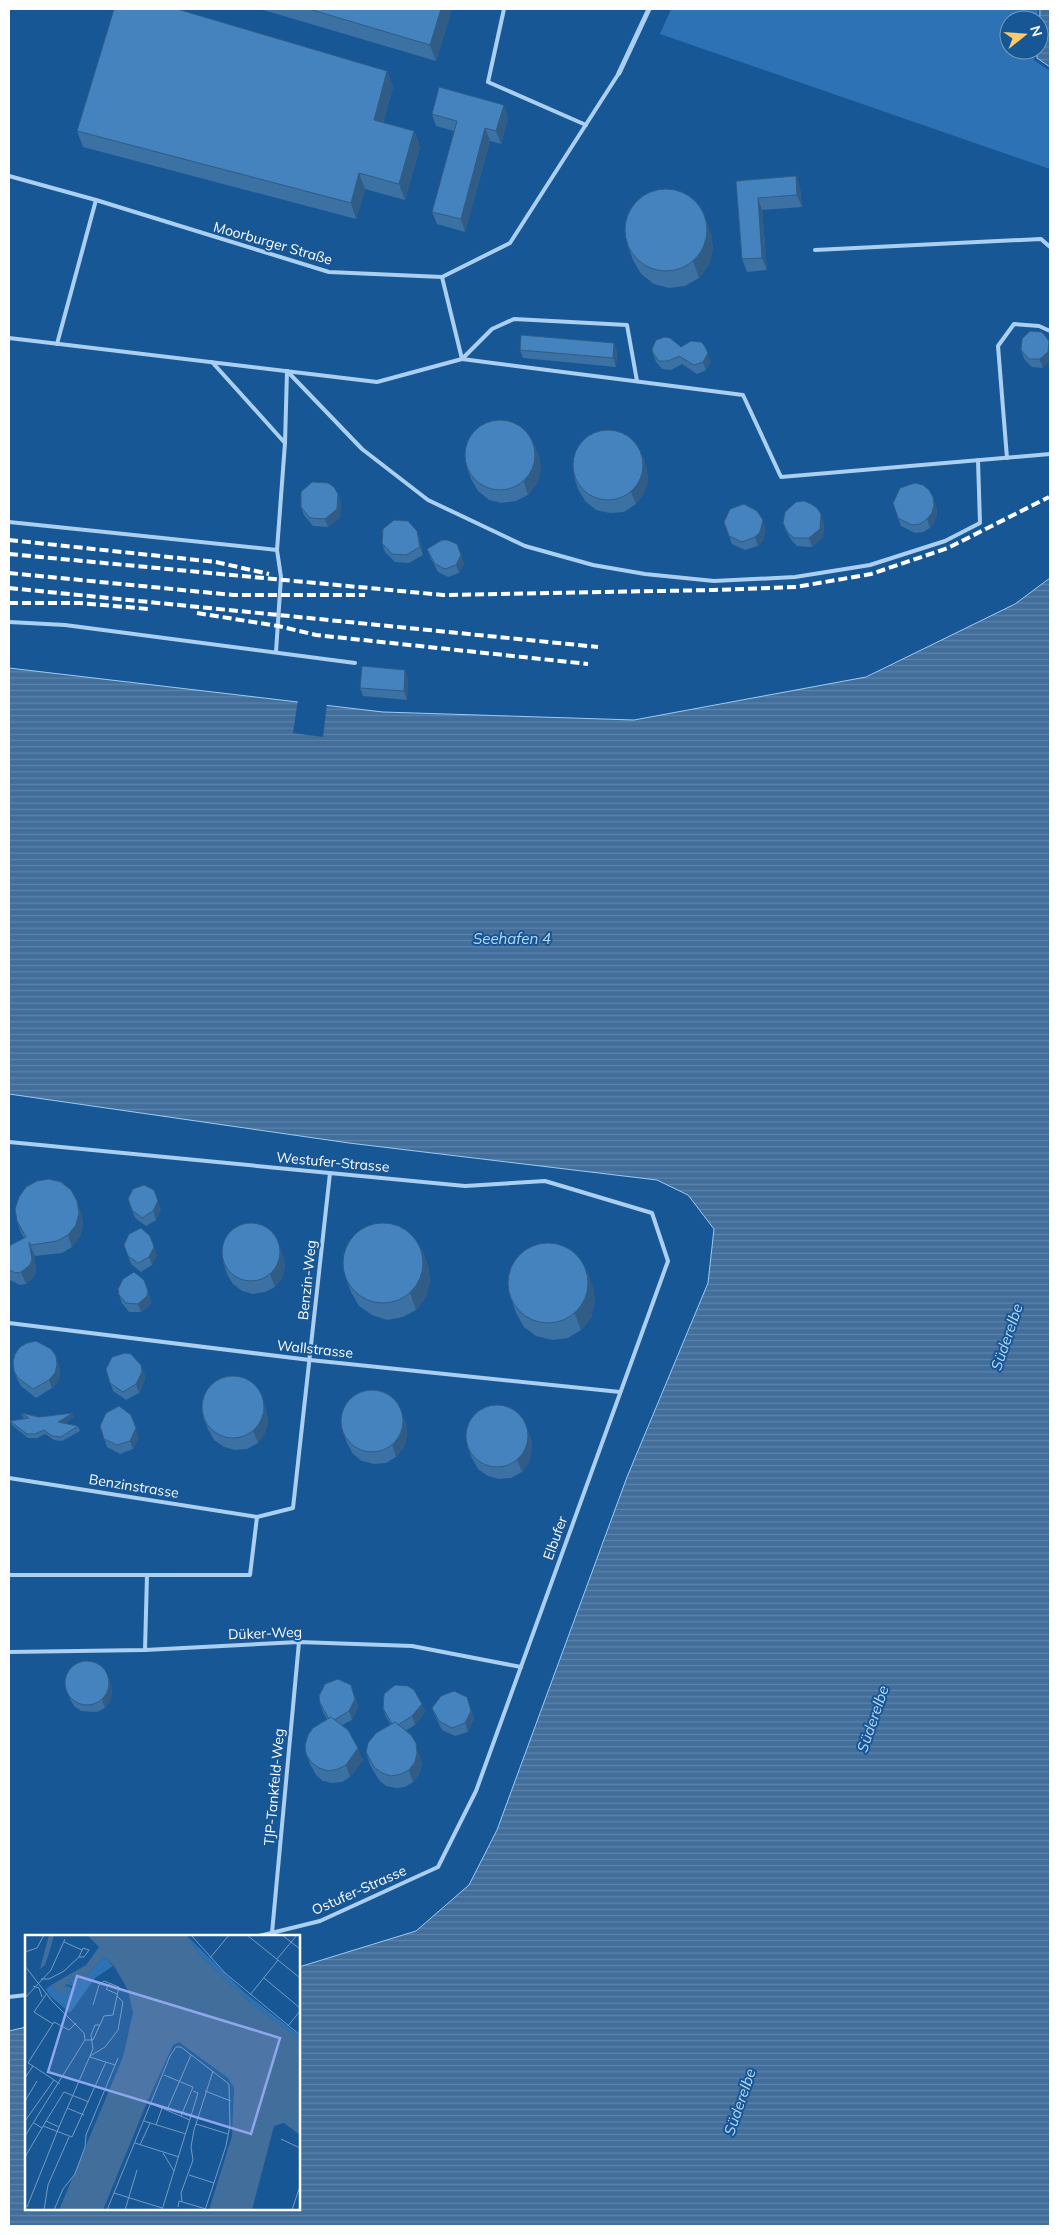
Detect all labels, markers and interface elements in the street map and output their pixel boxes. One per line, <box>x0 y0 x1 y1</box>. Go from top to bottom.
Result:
north arrow <box>999 10 1049 60</box>
text: N <box>1026 24 1047 39</box>
street label: Moorburger Straße <box>211 217 335 269</box>
water label: Seehafen 4 <box>473 929 551 948</box>
street label: Westufer-Strasse <box>276 1148 390 1176</box>
street label: Benzin-Weg <box>294 1239 320 1321</box>
water label: Süderelbe <box>986 1301 1027 1373</box>
street label: Wallstrasse <box>276 1336 354 1362</box>
street label: Benzinstrasse <box>88 1470 180 1502</box>
street label: Elbufer <box>539 1513 572 1562</box>
street label: Düker-Weg <box>228 1623 302 1643</box>
water label: Süderelbe <box>852 1683 893 1755</box>
street label: TJP-Tankfeld-Weg <box>260 1728 288 1846</box>
street label: Ostufer-Strasse <box>309 1861 409 1919</box>
inset map <box>25 1935 300 2210</box>
water label: Süderelbe <box>719 2066 760 2138</box>

